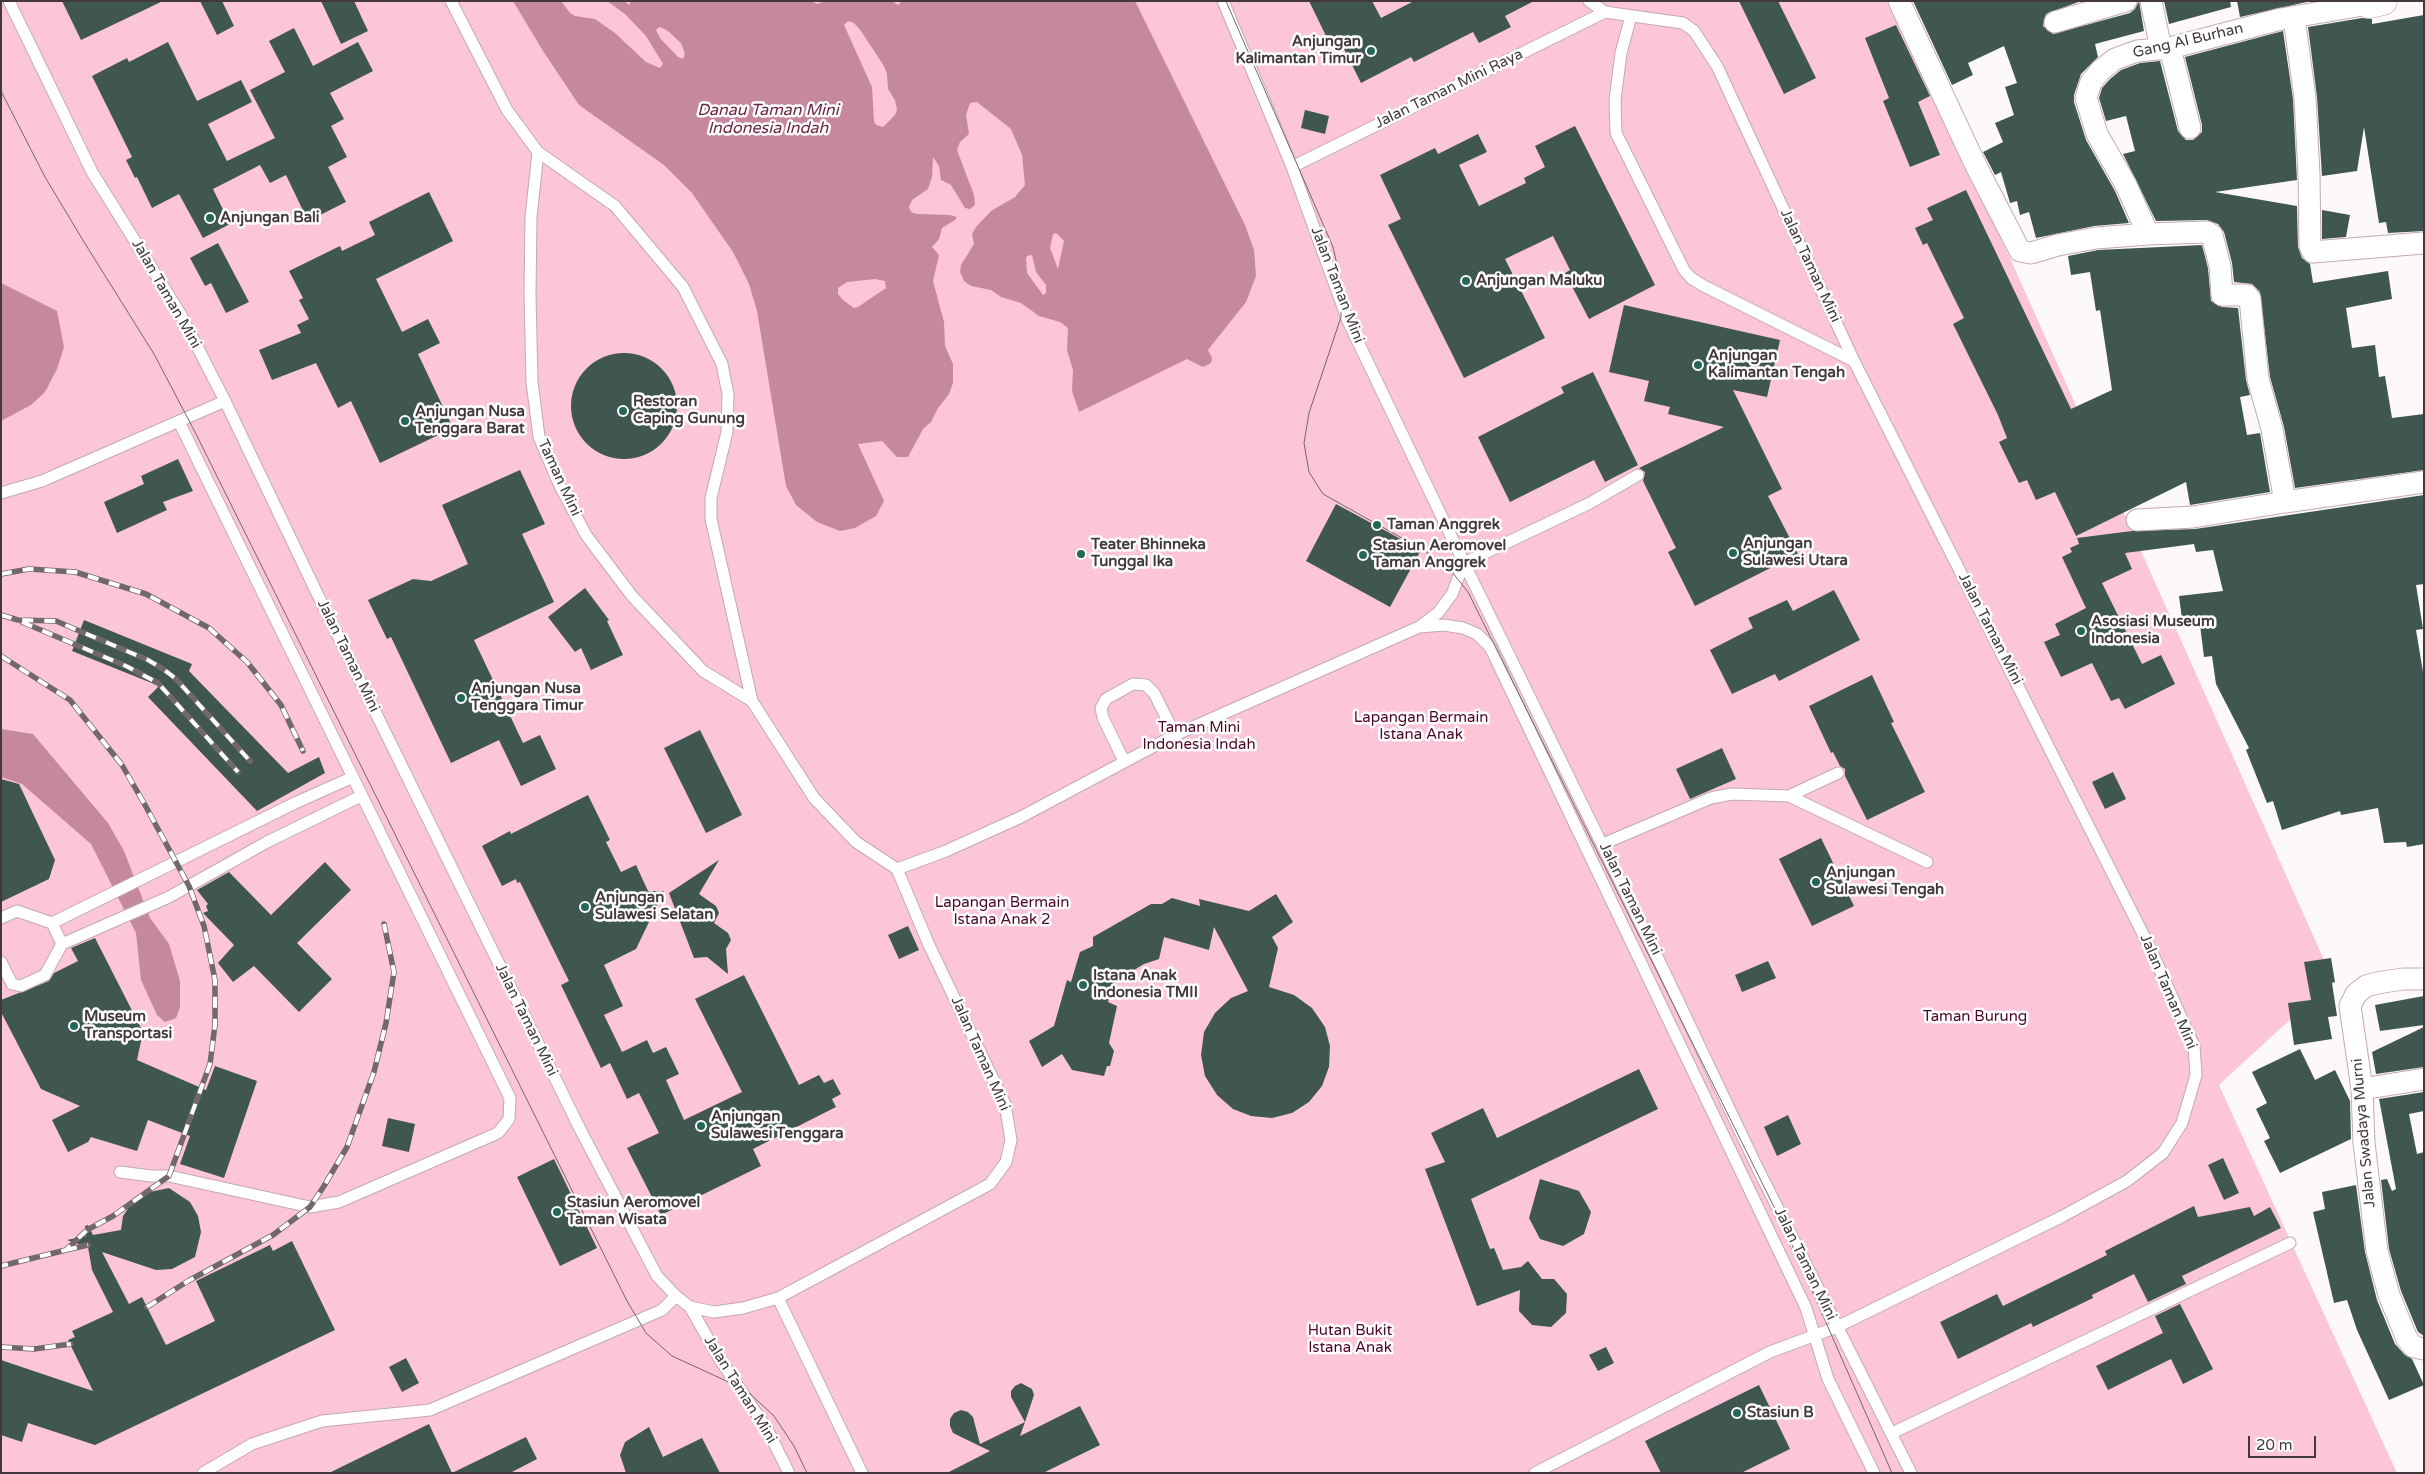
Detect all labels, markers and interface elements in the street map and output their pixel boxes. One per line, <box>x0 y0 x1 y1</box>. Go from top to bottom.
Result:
street label: Gang Al Burhan <box>2131 20 2245 62</box>
place label: Anjungan Kalimantan Timur <box>1235 33 1361 68</box>
marker: Anjungan Kalimantan Timur <box>1365 45 1377 57</box>
street label: Jalan Taman Mini Raya <box>1372 45 1526 133</box>
water label: Danau Taman Mini Indonesia Indah <box>697 101 839 139</box>
street label: Jalan Taman Mini <box>1776 206 1844 326</box>
place label: Anjungan Bali <box>220 209 320 227</box>
marker: Anjungan Bali <box>204 212 216 224</box>
street label: Jalan Taman Mini <box>1307 224 1367 346</box>
street label: Jalan Taman Mini <box>127 236 205 352</box>
place label: Anjungan Maluku <box>1476 272 1602 290</box>
marker: Anjungan Maluku <box>1460 275 1472 287</box>
place label: Anjungan Kalimantan Tengah <box>1708 347 1845 382</box>
marker: Anjungan Kalimantan Tengah <box>1692 359 1704 371</box>
place label: Restoran Caping Gunung <box>633 393 745 428</box>
place label: Anjungan Nusa Tenggara Barat <box>415 403 525 438</box>
marker: Restoran Caping Gunung <box>617 405 629 417</box>
marker: Anjungan Nusa Tenggara Barat <box>399 415 411 427</box>
street label: Taman Mini <box>533 437 585 519</box>
place label: Taman Anggrek <box>1387 516 1500 534</box>
marker: Taman Anggrek <box>1371 519 1383 531</box>
place label: Anjungan Sulawesi Utara <box>1743 535 1848 570</box>
place label: Teater Bhinneka Tunggal Ika <box>1091 536 1206 571</box>
place label: Stasiun Aeromovel Taman Anggrek <box>1373 537 1506 572</box>
marker: Anjungan Sulawesi Utara <box>1727 547 1739 559</box>
marker: Teater Bhinneka Tunggal Ika <box>1075 548 1087 560</box>
marker: Stasiun Aeromovel Taman Anggrek <box>1357 549 1369 561</box>
street label: Jalan Taman Mini <box>1954 570 2026 688</box>
street label: Jalan Taman Mini <box>313 597 383 715</box>
place label: Asosiasi Museum Indonesia <box>2091 613 2215 648</box>
marker: Asosiasi Museum Indonesia <box>2075 625 2087 637</box>
place label: Anjungan Nusa Tenggara Timur <box>471 680 584 715</box>
marker: Anjungan Nusa Tenggara Timur <box>455 692 467 704</box>
park label: Lapangan Bermain Istana Anak <box>1354 709 1488 744</box>
park label: Taman Mini Indonesia Indah <box>1142 719 1256 754</box>
street label: Jalan Taman Mini <box>1595 840 1665 958</box>
place label: Anjungan Sulawesi Tengah <box>1826 864 1944 899</box>
marker: Anjungan Sulawesi Tengah <box>1810 876 1822 888</box>
place label: Anjungan Sulawesi Selatan <box>595 889 713 924</box>
park label: Lapangan Bermain Istana Anak 2 <box>935 894 1069 929</box>
marker: Anjungan Sulawesi Selatan <box>579 901 591 913</box>
street label: Jalan Taman Mini <box>2136 932 2200 1052</box>
street label: Jalan Taman Mini <box>491 961 561 1079</box>
place label: Istana Anak Indonesia TMII <box>1093 967 1198 1002</box>
marker: Istana Anak Indonesia TMII <box>1077 979 1089 991</box>
street label: Jalan Taman Mini <box>947 994 1013 1114</box>
place label: Museum Transportasi <box>84 1008 172 1043</box>
park label: Taman Burung <box>1923 1008 2027 1026</box>
marker: Museum Transportasi <box>68 1020 80 1032</box>
street label: Jalan Swadaya Murni <box>2349 1058 2379 1208</box>
place label: Anjungan Sulawesi Tenggara <box>711 1108 844 1143</box>
marker: Anjungan Sulawesi Tenggara <box>695 1120 707 1132</box>
place label: Stasiun Aeromovel Taman Wisata <box>567 1194 700 1229</box>
street label: Jalan Taman Mini <box>1770 1205 1840 1323</box>
marker: Stasiun Aeromovel Taman Wisata <box>551 1206 563 1218</box>
park label: Hutan Bukit Istana Anak <box>1308 1322 1392 1357</box>
street label: Jalan Taman Mini <box>700 1333 780 1447</box>
place label: Stasiun B <box>1747 1404 1814 1422</box>
marker: Stasiun B <box>1731 1407 1743 1419</box>
scale bar <box>2250 1426 2318 1458</box>
text: 20 m <box>2256 1436 2293 1454</box>

